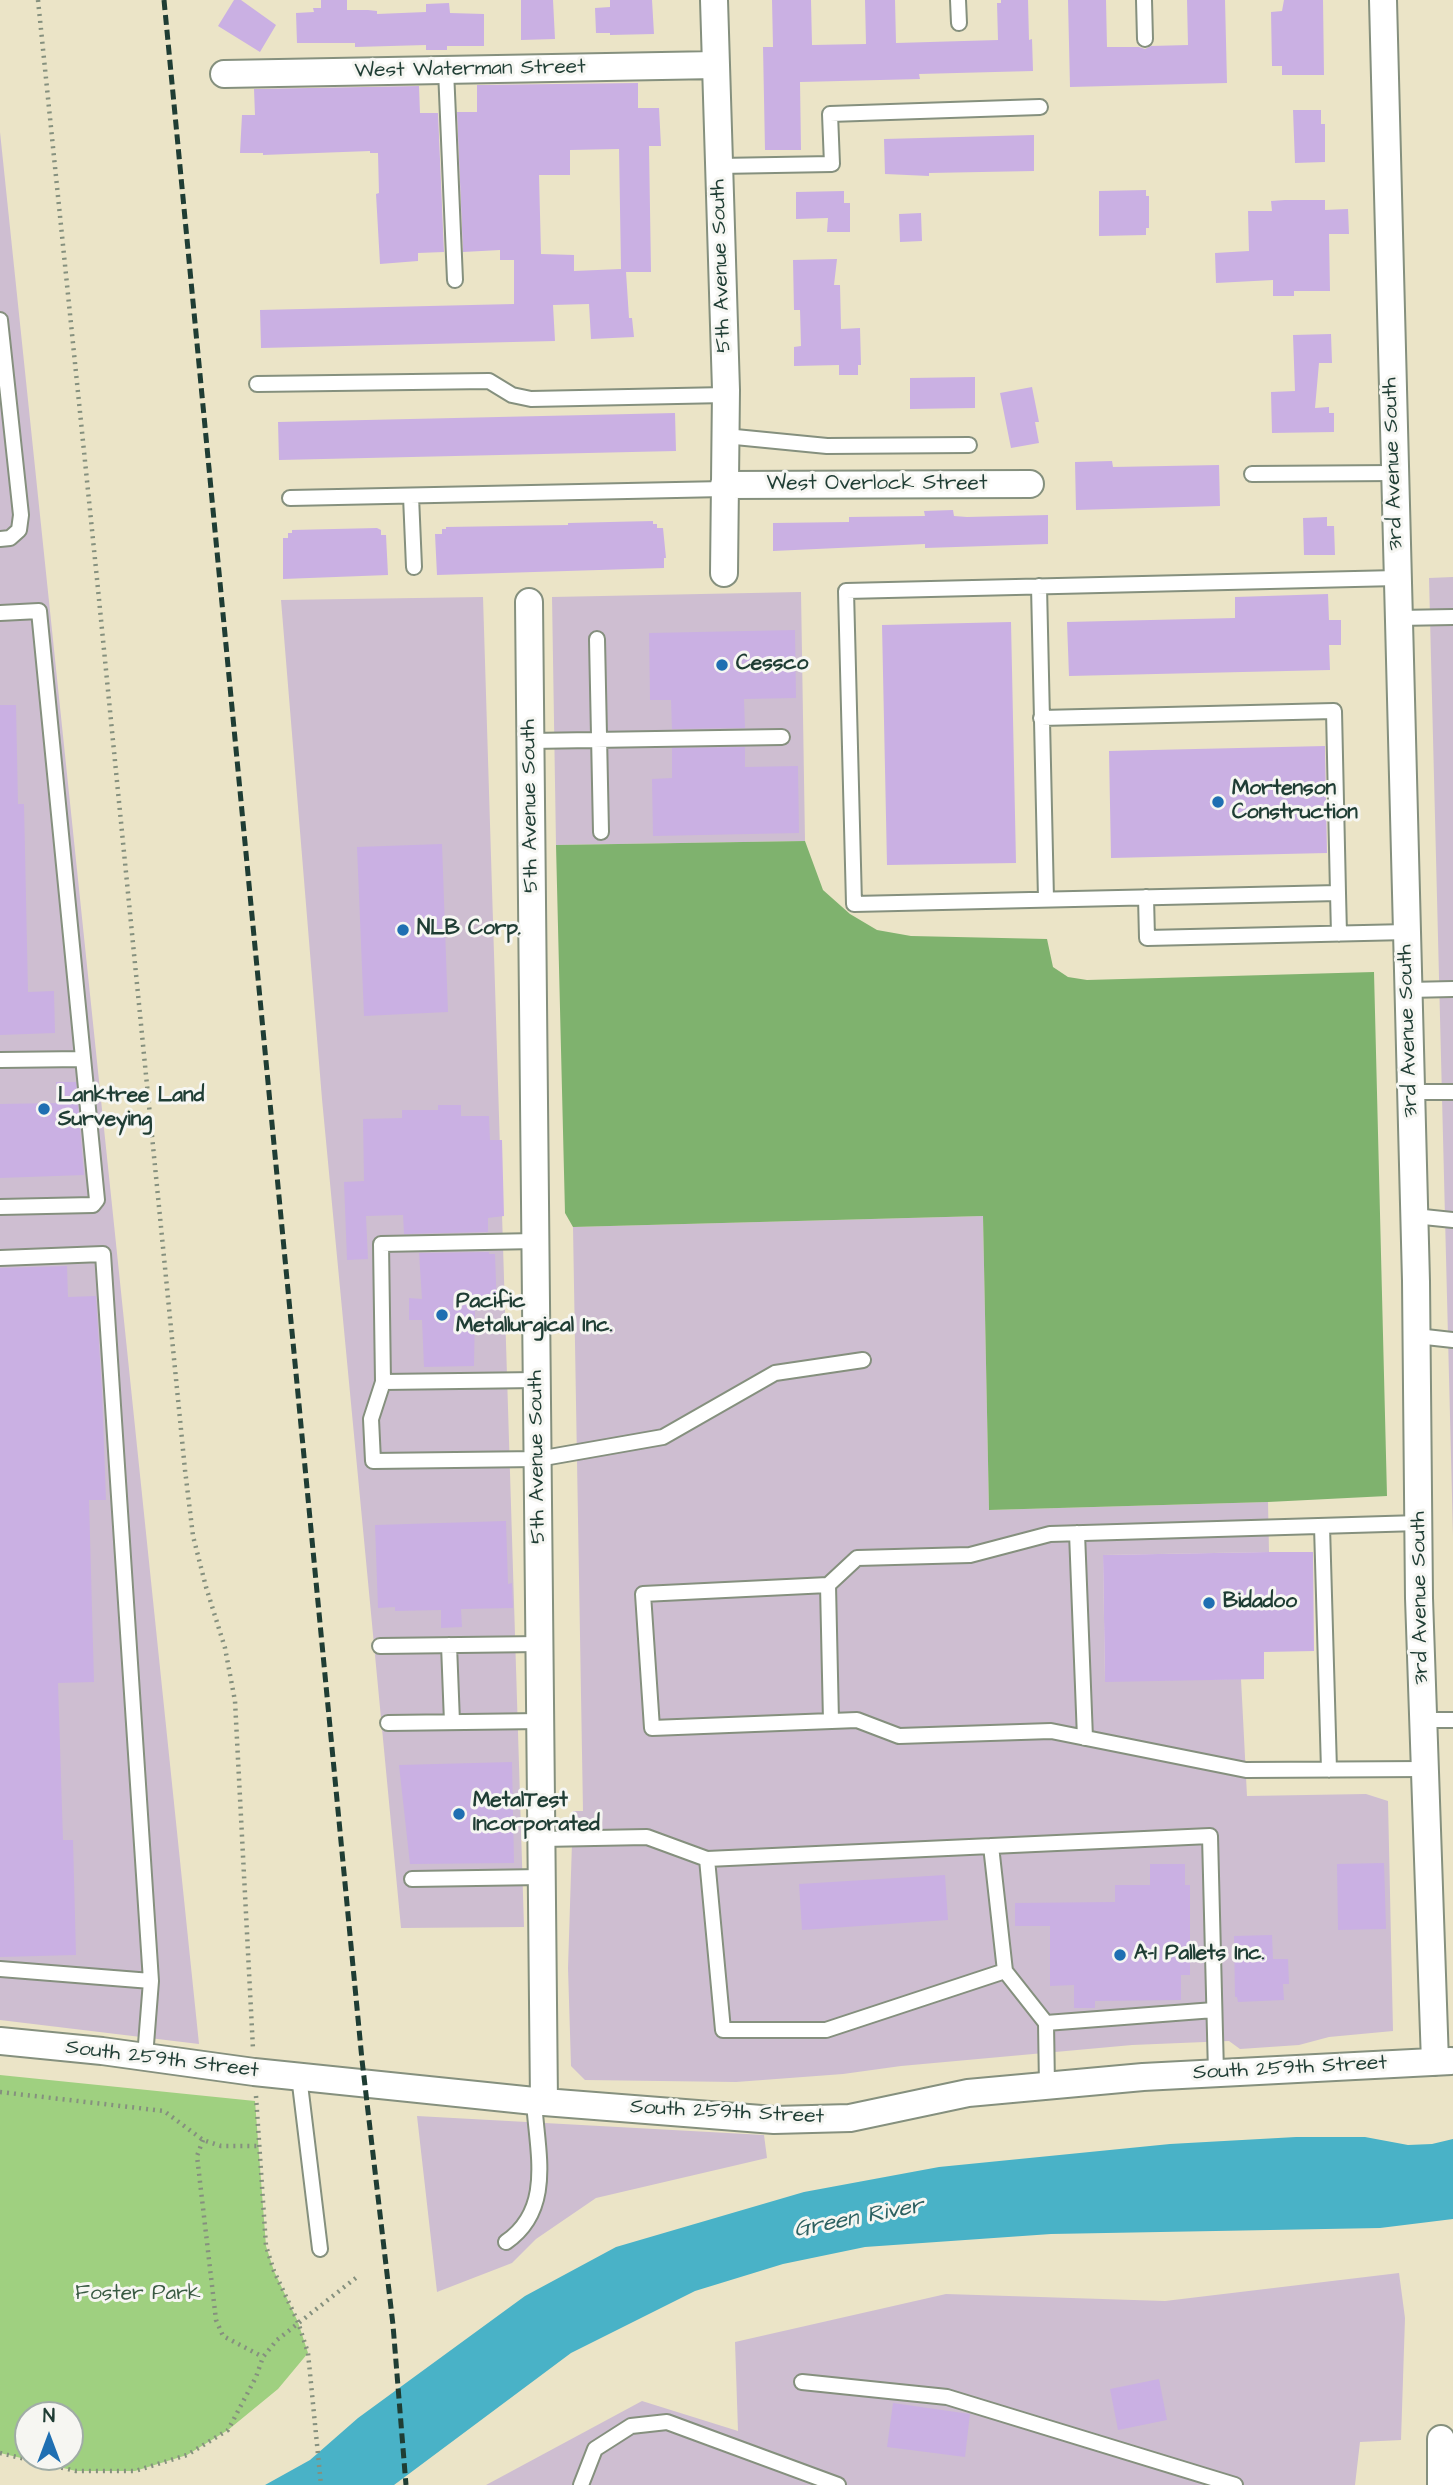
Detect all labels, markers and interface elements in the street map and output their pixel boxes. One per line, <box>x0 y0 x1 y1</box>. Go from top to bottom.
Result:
street label: West Waterman Street <box>354 55 586 85</box>
street label: 5th Avenue South <box>706 179 738 353</box>
street label: 3rd Avenue South <box>1378 377 1410 551</box>
street label: West Overlock Street <box>767 472 987 498</box>
place label: Cessco <box>736 652 808 678</box>
marker: Cessco <box>714 657 730 673</box>
street label: 5th Avenue South <box>517 719 545 893</box>
place label: Mortenson Construction <box>1232 777 1358 827</box>
marker: Mortenson Construction <box>1210 794 1226 810</box>
place label: NLB Corp. <box>417 917 521 943</box>
marker: NLB Corp. <box>395 922 411 938</box>
street label: 3rd Avenue South <box>1393 944 1425 1118</box>
place label: Lanktree Land Surveying <box>58 1084 204 1134</box>
marker: Lanktree Land Surveying <box>36 1101 52 1117</box>
place label: Pacific Metallurgical Inc. <box>456 1290 612 1340</box>
marker: Pacific Metallurgical Inc. <box>434 1307 450 1323</box>
street label: 5th Avenue South <box>524 1370 552 1544</box>
street label: 3rd Avenue South <box>1407 1511 1435 1685</box>
place label: Bidadoo <box>1223 1590 1297 1616</box>
marker: Bidadoo <box>1201 1595 1217 1611</box>
place label: MetalTest Incorporated <box>473 1789 600 1839</box>
marker: MetalTest Incorporated <box>451 1806 467 1822</box>
place label: A-1 Pallets Inc. <box>1134 1942 1264 1968</box>
marker: A-1 Pallets Inc. <box>1112 1947 1128 1963</box>
street label: South 259th Street <box>64 2036 260 2084</box>
street label: South 259th Street <box>1192 2051 1388 2087</box>
street label: South 259th Street <box>629 2095 825 2131</box>
water label: Green River <box>792 2193 926 2245</box>
park label: Foster Park <box>75 2282 201 2308</box>
north arrow <box>14 2401 84 2471</box>
text: N <box>43 2403 55 2430</box>

